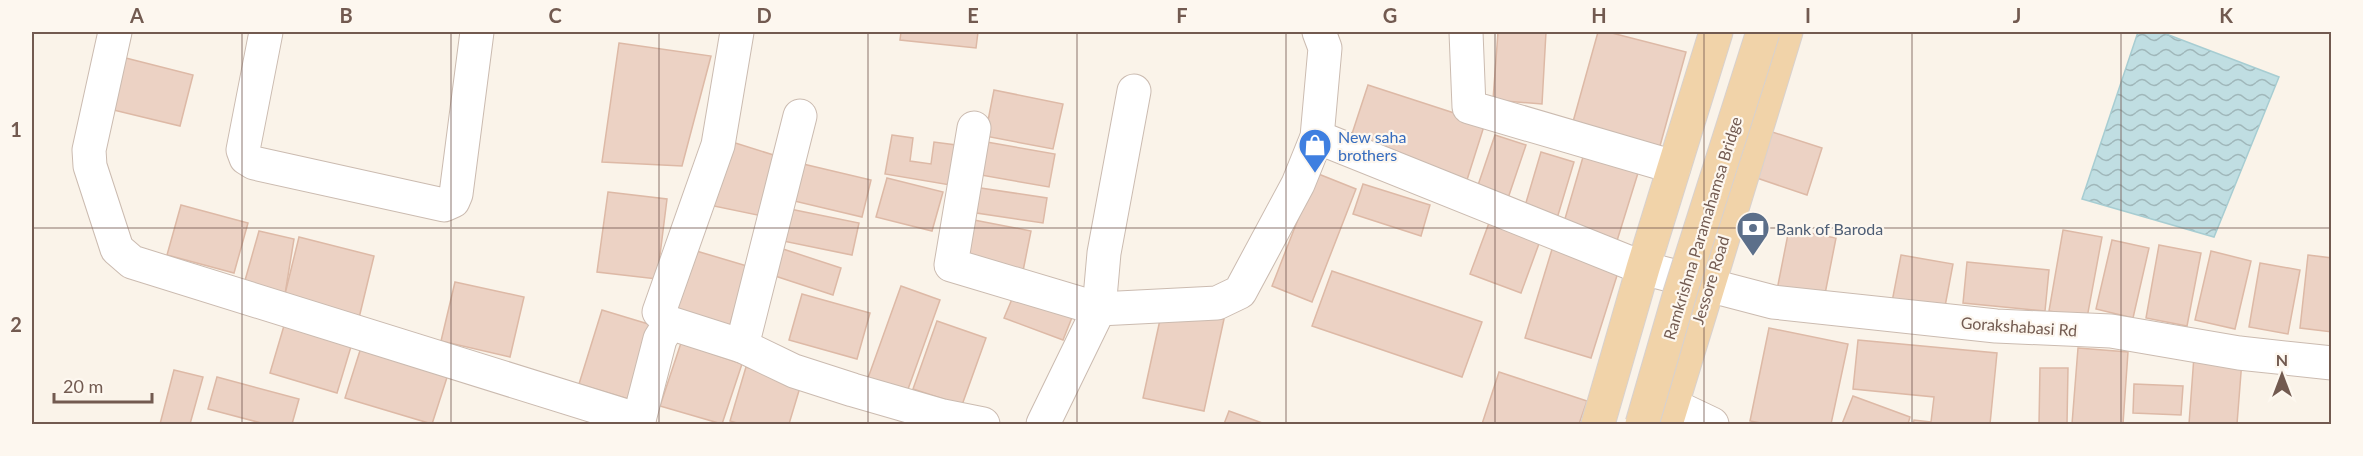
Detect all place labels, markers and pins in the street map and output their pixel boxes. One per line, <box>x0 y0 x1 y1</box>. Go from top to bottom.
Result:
shop icon: New saha brothers <box>1297 127 1333 174</box>
place label: New saha brothers <box>1338 127 1406 164</box>
bank icon: Bank of Baroda <box>1735 210 1771 257</box>
place label: Bank of Baroda <box>1776 219 1883 238</box>

